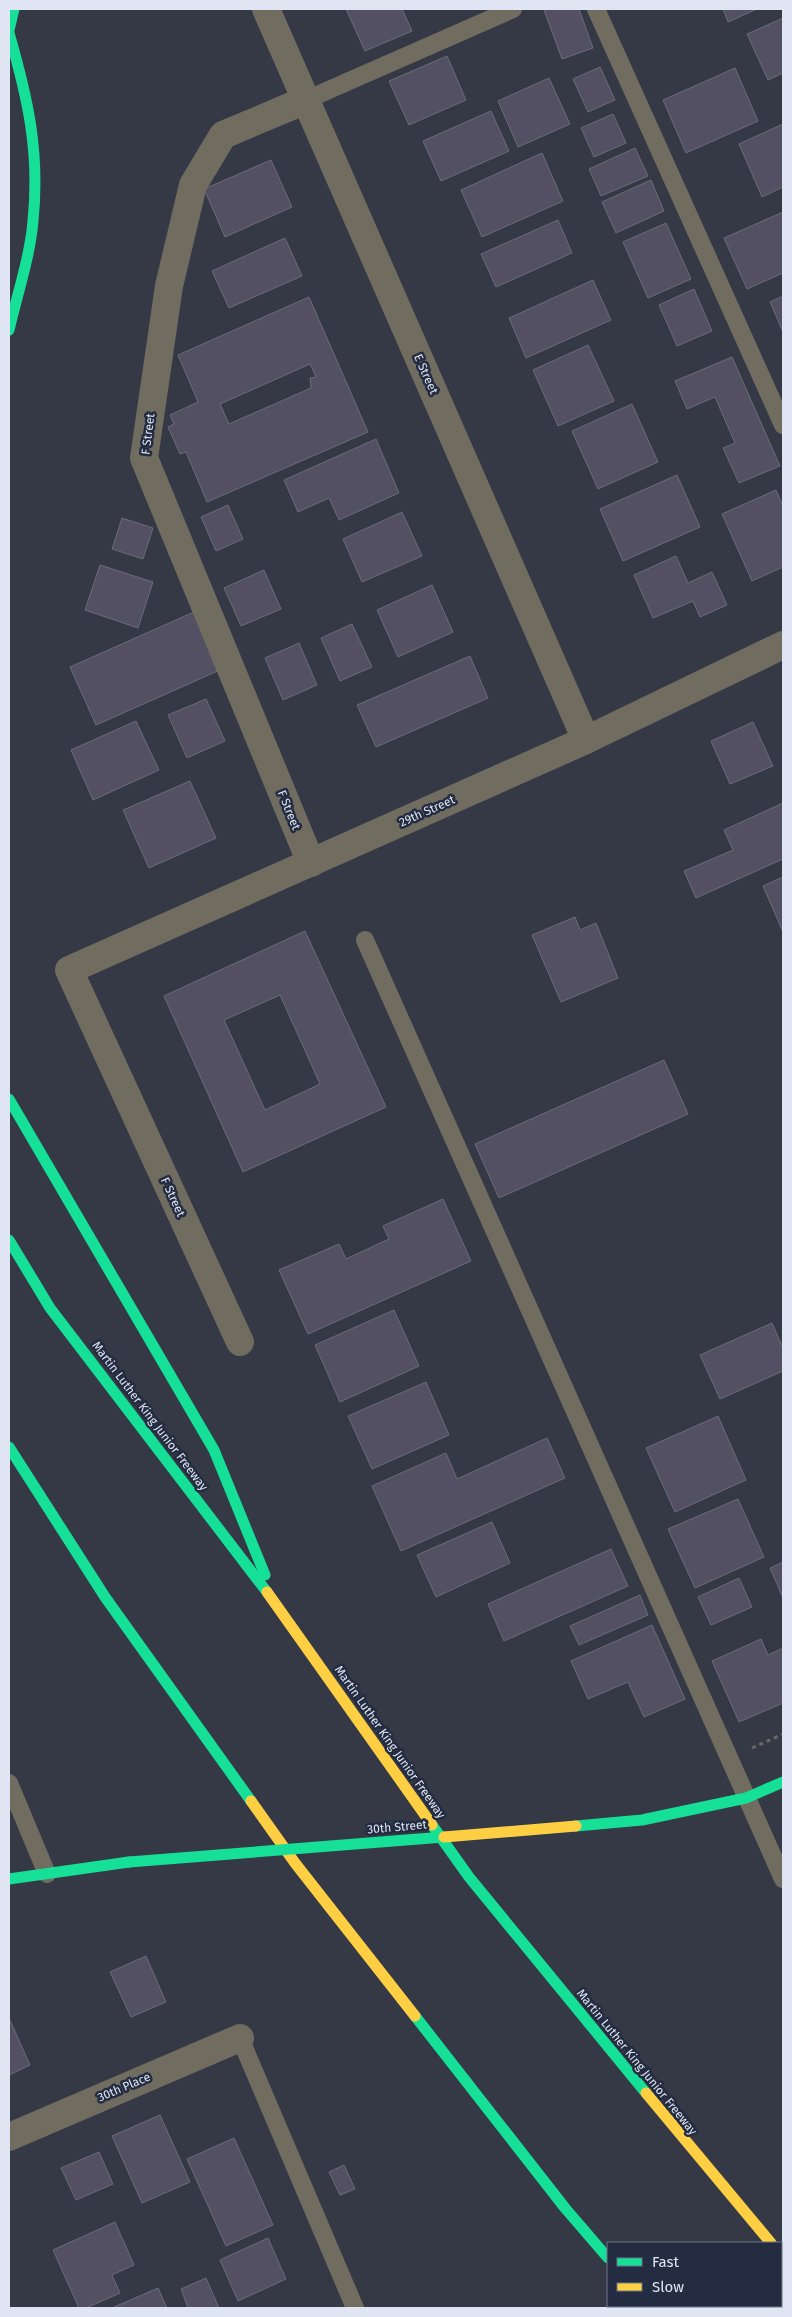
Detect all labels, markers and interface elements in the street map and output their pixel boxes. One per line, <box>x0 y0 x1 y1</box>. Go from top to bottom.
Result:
street label: E Street <box>411 352 441 397</box>
street label: F Street <box>139 412 158 456</box>
street label: F Street <box>275 788 304 833</box>
street label: 29th Street <box>397 792 458 829</box>
street label: F Street <box>158 1175 188 1219</box>
street label: Martin Luther King Junior Freeway <box>89 1339 211 1493</box>
street label: Martin Luther King Junior Freeway <box>332 1663 448 1821</box>
street label: 30th Street <box>367 1817 428 1837</box>
street label: Martin Luther King Junior Freeway <box>574 1986 700 2138</box>
street label: 30th Place <box>95 2070 153 2104</box>
legend <box>607 2242 782 2307</box>
text: Fast <box>652 2253 679 2271</box>
text: Slow <box>652 2278 684 2296</box>

